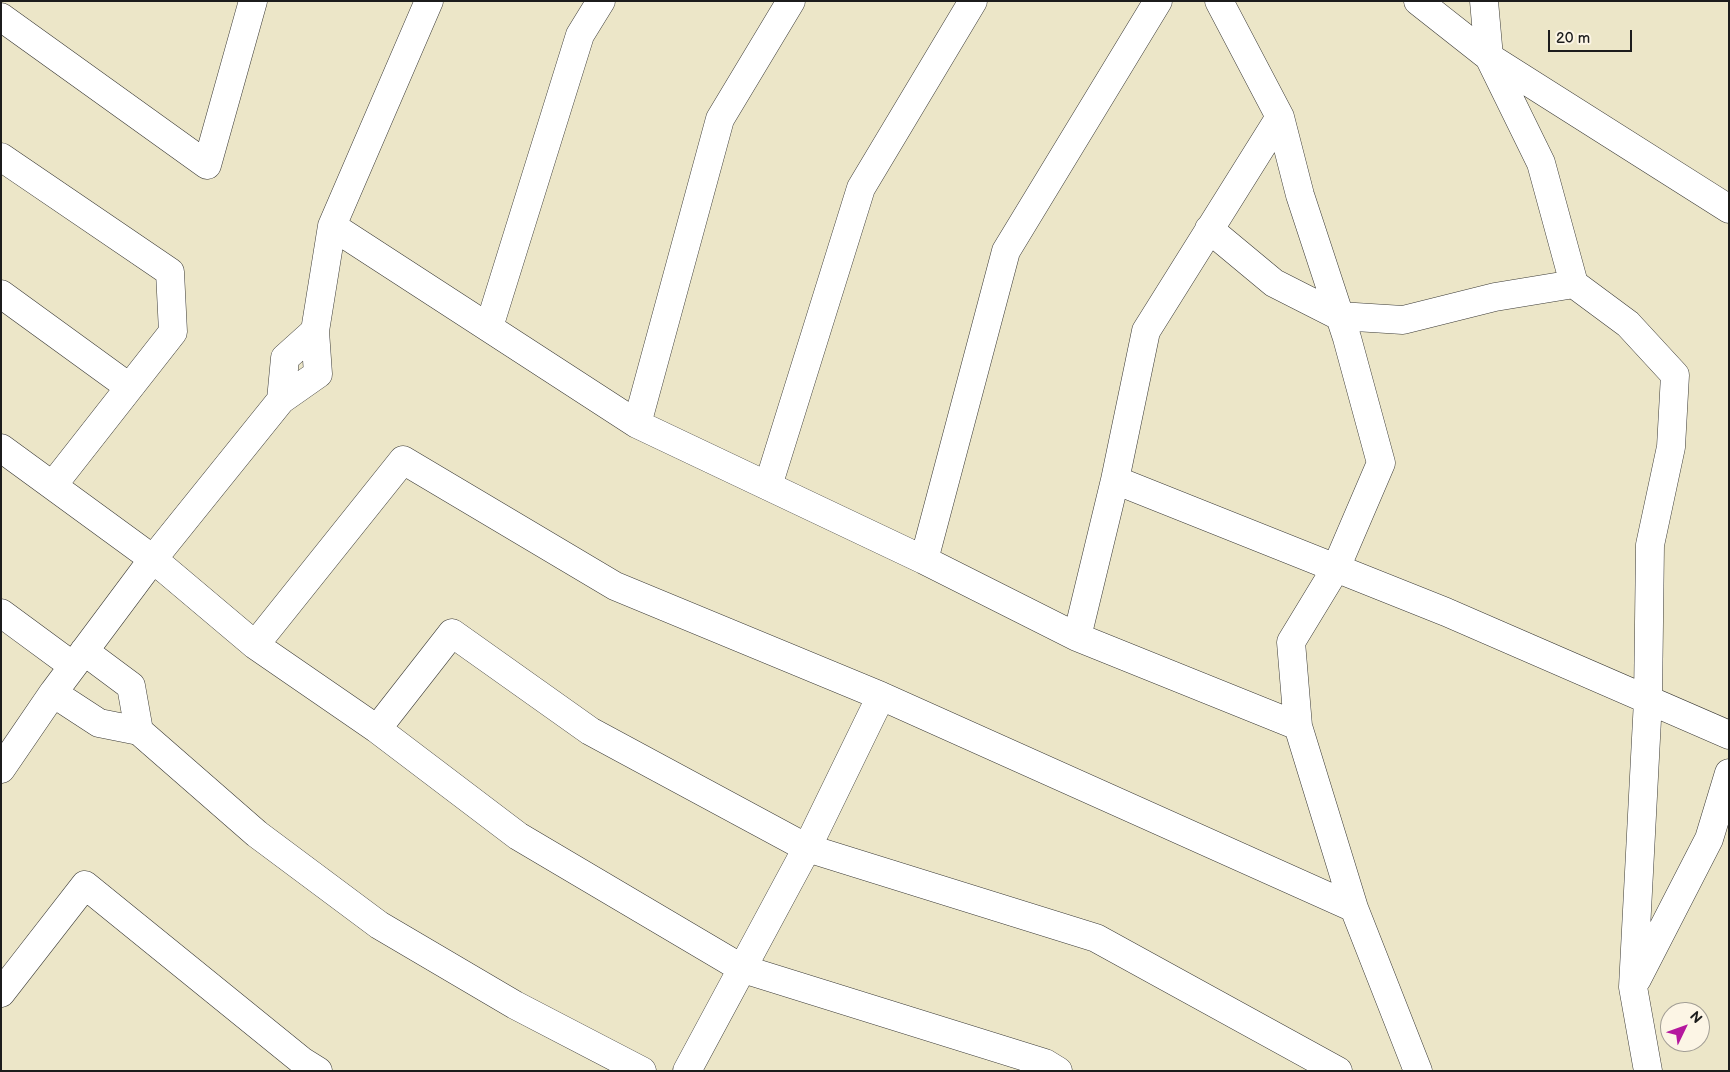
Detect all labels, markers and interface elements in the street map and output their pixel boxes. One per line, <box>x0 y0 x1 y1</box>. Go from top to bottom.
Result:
scale bar <box>1550 20 1634 52</box>
text: 20 m <box>1556 29 1590 48</box>
north arrow <box>1660 1002 1710 1052</box>
text: N <box>1686 1008 1706 1027</box>

